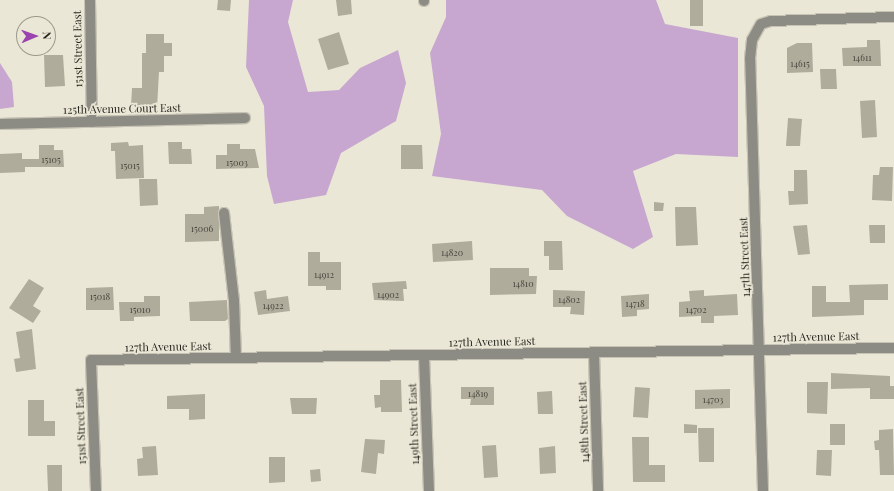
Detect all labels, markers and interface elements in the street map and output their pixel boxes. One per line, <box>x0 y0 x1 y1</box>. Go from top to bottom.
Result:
street label: 151st Street East <box>71 10 85 88</box>
north arrow <box>16 16 56 56</box>
text: N <box>40 31 55 40</box>
house number: 14611 <box>852 52 872 62</box>
house number: 14615 <box>790 58 810 68</box>
street label: 125th Avenue Court East <box>63 101 181 117</box>
house number: 15105 <box>41 154 61 164</box>
house number: 15003 <box>226 157 248 167</box>
house number: 15015 <box>120 160 140 170</box>
street label: 147th Street East <box>737 217 753 297</box>
house number: 15006 <box>191 223 213 233</box>
house number: 14820 <box>441 247 463 257</box>
house number: 14912 <box>314 269 334 279</box>
house number: 14810 <box>512 278 534 288</box>
house number: 14902 <box>377 289 399 299</box>
house number: 15018 <box>90 291 110 301</box>
house number: 14802 <box>558 294 580 304</box>
house number: 14718 <box>625 298 645 308</box>
house number: 14922 <box>263 300 283 310</box>
house number: 15010 <box>129 304 151 314</box>
house number: 14702 <box>685 304 707 314</box>
street label: 127th Avenue East <box>772 330 860 344</box>
street label: 127th Avenue East <box>448 335 536 349</box>
street label: 127th Avenue East <box>124 340 212 354</box>
street label: 148th Street East <box>576 381 592 463</box>
street label: 149th Street East <box>406 383 422 465</box>
street label: 151st Street East <box>73 387 89 465</box>
house number: 14819 <box>468 388 488 398</box>
house number: 14703 <box>703 394 723 404</box>

